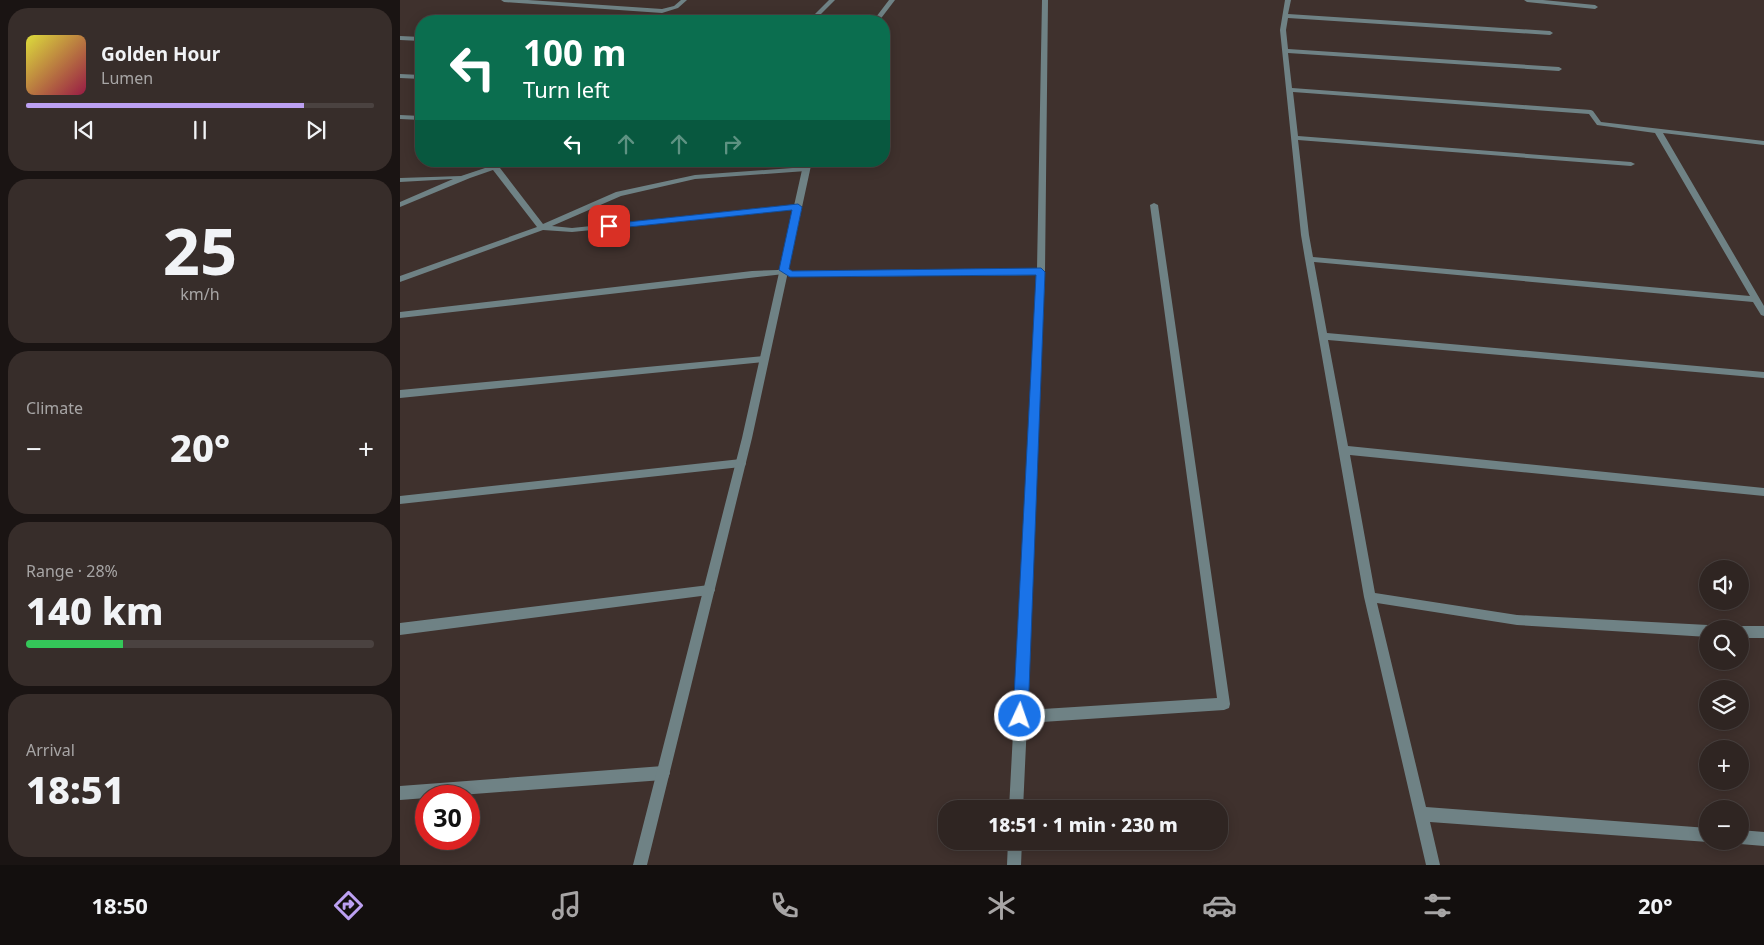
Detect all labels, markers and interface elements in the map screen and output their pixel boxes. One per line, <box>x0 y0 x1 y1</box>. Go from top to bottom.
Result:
text: 100 m <box>523 29 626 76</box>
icon: left <box>440 35 505 100</box>
text: Golden Hour <box>101 41 220 67</box>
text: Lumen <box>101 67 153 89</box>
text: Turn left <box>523 74 610 104</box>
icon: previous <box>70 116 98 144</box>
icon: pause <box>186 116 214 144</box>
icon: next <box>302 116 330 144</box>
icon: left <box>559 130 587 158</box>
icon: ahead <box>612 130 640 158</box>
icon: ahead <box>665 130 693 158</box>
icon: right <box>718 130 746 158</box>
pin <box>588 205 630 247</box>
text: 25 <box>163 206 237 294</box>
icon: arrive <box>595 212 623 240</box>
text: km/h <box>180 283 220 305</box>
text: Climate <box>26 397 83 419</box>
text: 20° <box>170 421 230 473</box>
text: − <box>26 429 42 467</box>
text: + <box>358 429 374 467</box>
text: Range · 28% <box>26 560 118 582</box>
map controls <box>1699 560 1749 850</box>
button: sound <box>1699 560 1749 610</box>
text: 140 km <box>26 584 164 636</box>
button: search <box>1699 620 1749 670</box>
button: layers <box>1699 680 1749 730</box>
position arrow <box>993 689 1045 741</box>
text: Arrival <box>26 739 75 761</box>
button: + <box>1699 740 1749 790</box>
text: 18:51 <box>26 763 125 815</box>
speed limit sign: 30 <box>415 785 480 850</box>
button: − <box>1699 800 1749 850</box>
text: 18:51 · 1 min · 230 m <box>988 812 1178 838</box>
icon: directions <box>331 888 366 923</box>
icon: music <box>549 888 584 923</box>
icon: phone <box>767 888 802 923</box>
icon: climate <box>984 888 1019 923</box>
icon: car <box>1202 888 1237 923</box>
icon: filters <box>1420 888 1455 923</box>
text: 18:50 <box>91 890 148 920</box>
text: 20° <box>1638 890 1672 920</box>

